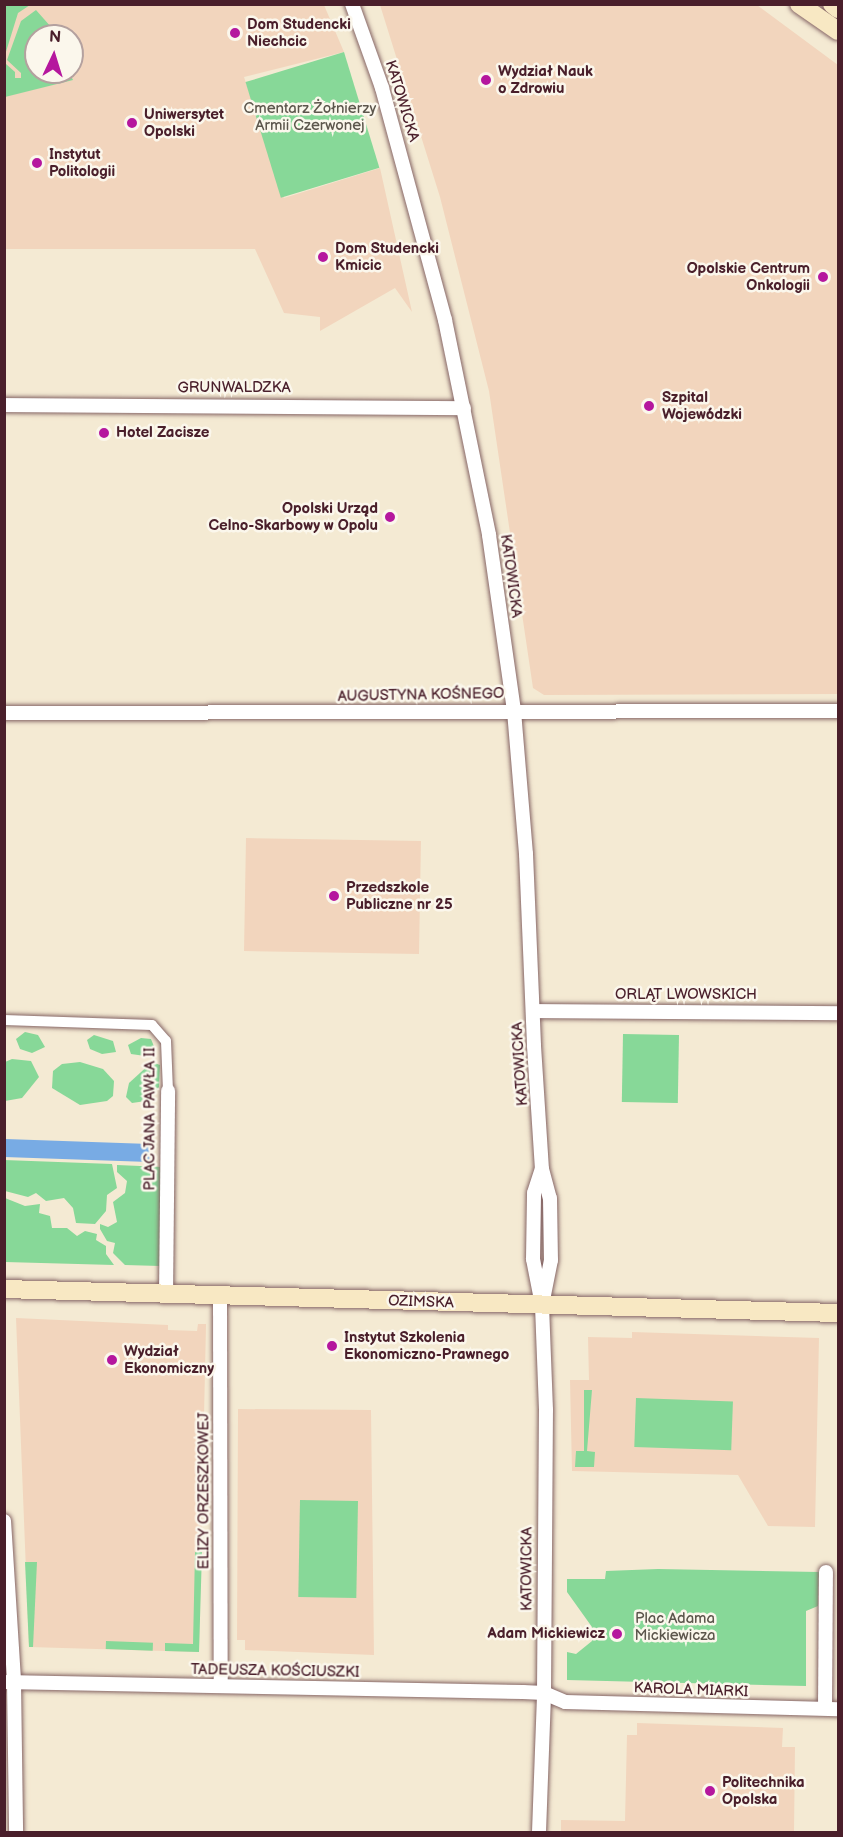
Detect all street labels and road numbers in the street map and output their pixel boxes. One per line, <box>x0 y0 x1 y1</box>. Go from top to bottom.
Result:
street label: KATOWICKA <box>381 58 423 144</box>
street label: GRUNWALDZKA <box>177 379 291 397</box>
street label: KATOWICKA <box>496 533 526 619</box>
street label: AUGUSTYNA KOŚNEGO <box>338 685 504 705</box>
street label: ORLĄT LWOWSKICH <box>615 986 757 1004</box>
street label: KATOWICKA <box>508 1021 532 1107</box>
street label: PLAC JANA PAWŁA II <box>141 1047 159 1191</box>
street label: OZIMSKA <box>388 1292 454 1312</box>
street label: ELIZY ORZESZKOWEJ <box>195 1413 213 1569</box>
street label: KATOWICKA <box>518 1527 536 1611</box>
street label: TADEUSZA KOŚCIUSZKI <box>190 1661 360 1681</box>
street label: KAROLA MIARKI <box>633 1679 749 1701</box>

